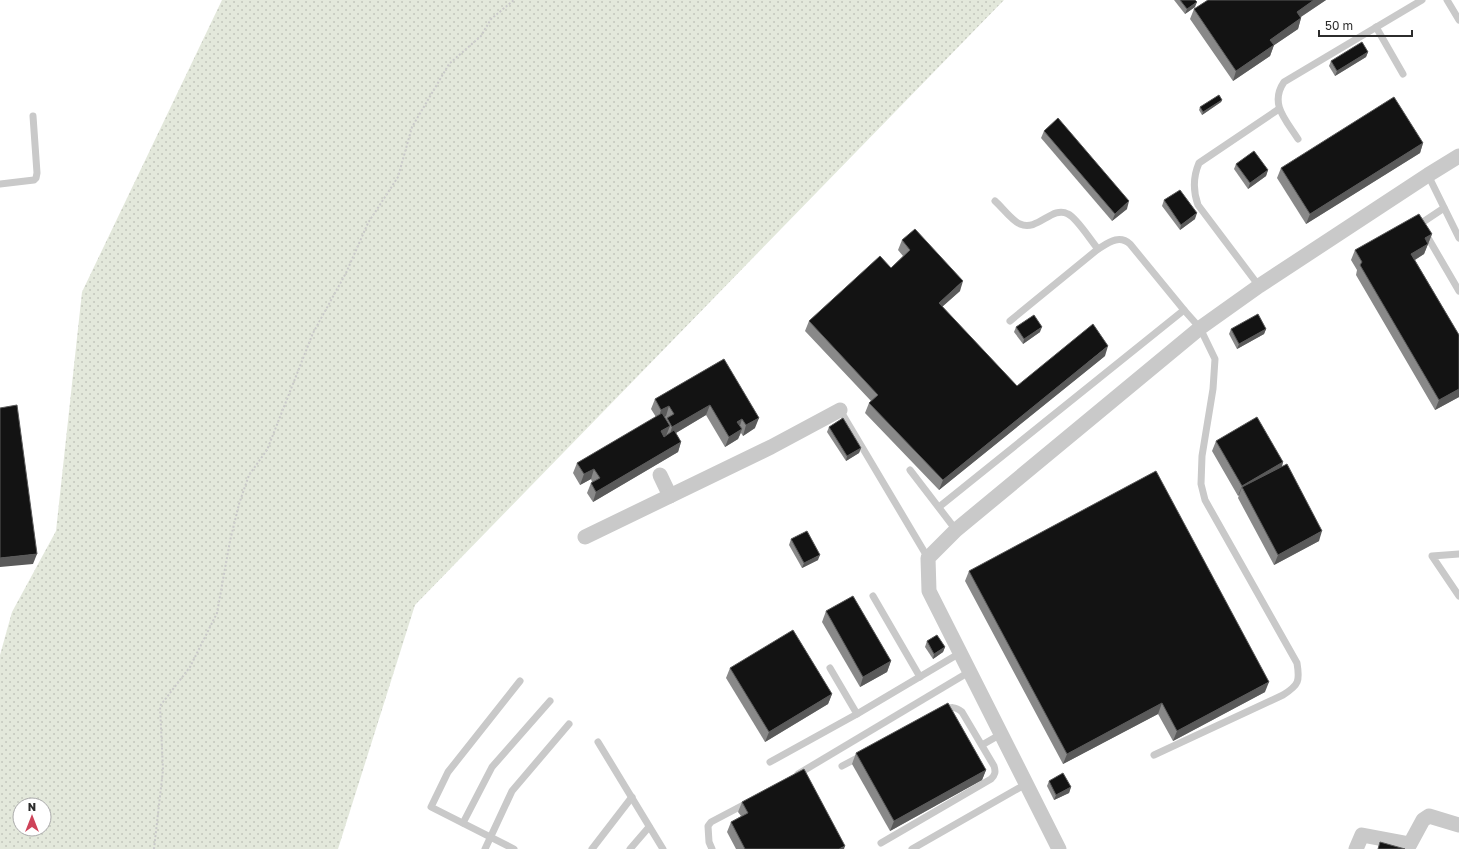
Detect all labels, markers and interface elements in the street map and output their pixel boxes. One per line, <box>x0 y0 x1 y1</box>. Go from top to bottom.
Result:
scale bar <box>1319 12 1412 38</box>
text: 50 m <box>1325 18 1353 33</box>
north arrow <box>12 797 52 837</box>
text: N <box>28 800 36 813</box>

